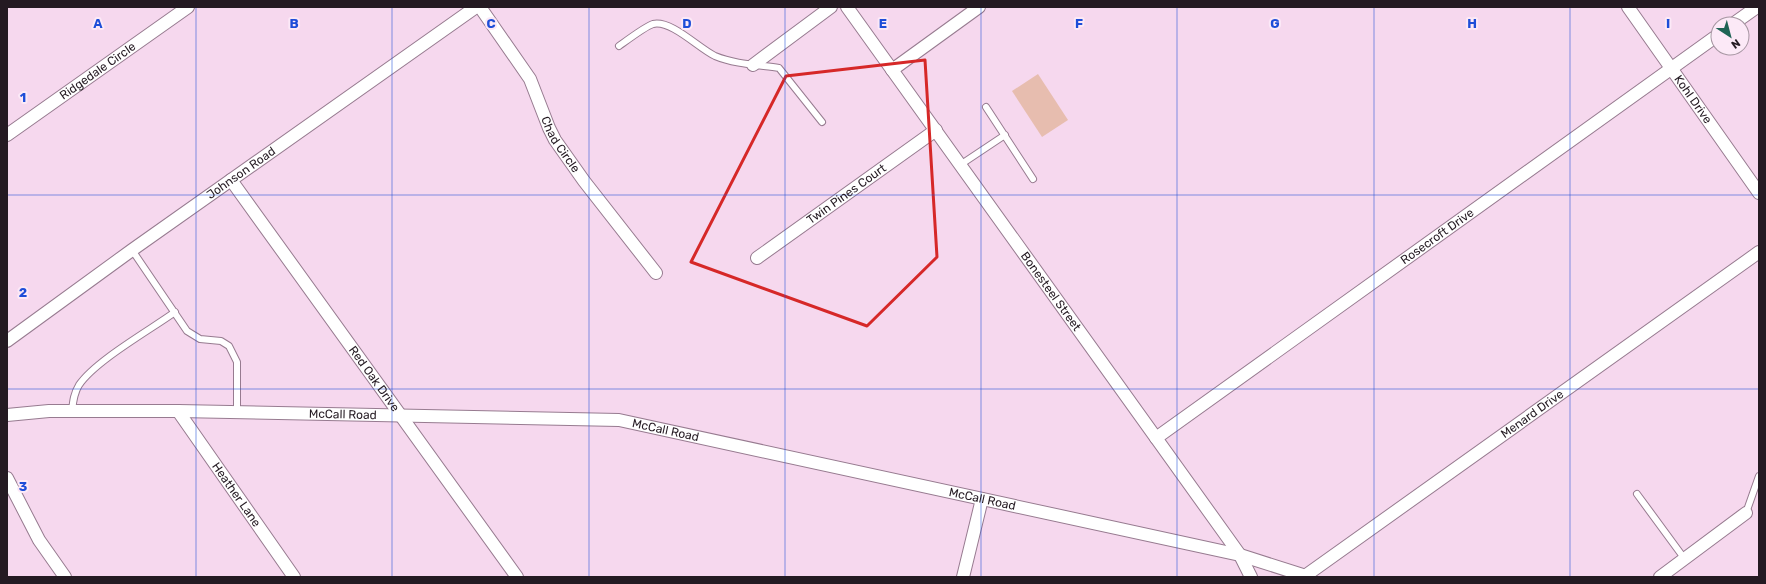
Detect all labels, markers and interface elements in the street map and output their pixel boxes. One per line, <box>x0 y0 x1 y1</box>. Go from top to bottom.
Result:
text: A <box>93 16 103 31</box>
text: B <box>289 16 299 31</box>
text: C <box>486 16 496 31</box>
text: D <box>682 16 692 31</box>
text: E <box>879 16 887 31</box>
text: F <box>1075 16 1083 31</box>
text: G <box>1270 16 1280 31</box>
text: H <box>1467 16 1477 31</box>
text: I <box>1666 16 1670 31</box>
north arrow <box>1710 16 1750 56</box>
text: N <box>1728 36 1743 51</box>
street label: Ridgedale Circle <box>57 39 139 103</box>
street label: Kohl Drive <box>1671 73 1715 126</box>
text: 1 <box>20 90 26 105</box>
street label: Chad Circle <box>538 114 583 175</box>
street label: Johnson Road <box>204 144 278 202</box>
street label: Twin Pines Court <box>804 161 889 227</box>
street label: Rosecroft Drive <box>1398 205 1477 267</box>
street label: Bonesteel Street <box>1018 249 1084 334</box>
text: 2 <box>19 285 27 300</box>
street label: Red Oak Drive <box>346 343 403 414</box>
street label: Menard Drive <box>1498 387 1566 441</box>
street label: McCall Road <box>309 407 377 422</box>
street label: McCall Road <box>631 416 700 444</box>
street label: Heather Lane <box>209 460 264 530</box>
text: 3 <box>19 479 28 494</box>
street label: McCall Road <box>948 485 1017 513</box>

